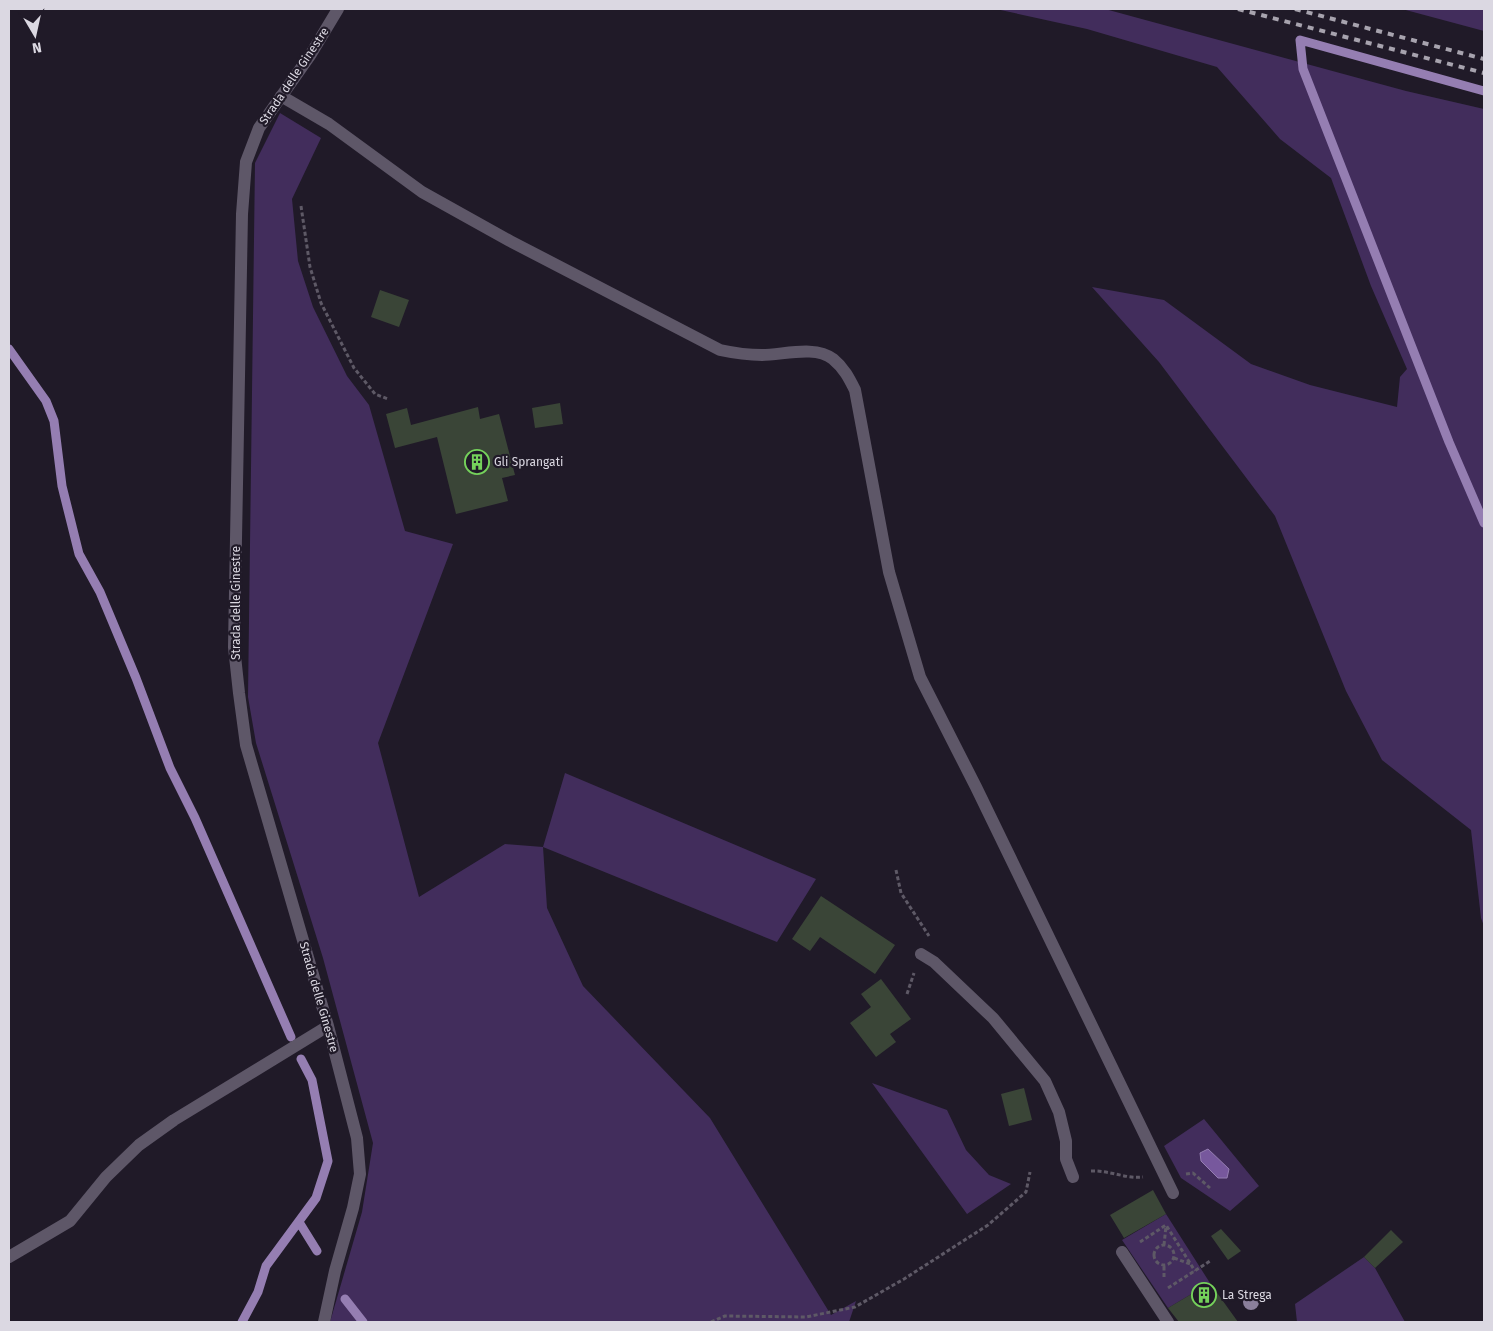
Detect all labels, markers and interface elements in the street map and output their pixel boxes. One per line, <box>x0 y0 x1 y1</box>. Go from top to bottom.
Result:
north arrow <box>10 10 60 60</box>
street label: Strada delle Ginestre <box>256 25 332 127</box>
text: N <box>31 38 43 56</box>
building icon: Gli Sprangati <box>464 449 490 475</box>
place label: Gli Sprangati <box>494 455 563 469</box>
street label: Strada delle Ginestre <box>229 546 243 660</box>
street label: Strada delle Ginestre <box>297 940 341 1054</box>
building icon: La Strega <box>1191 1282 1217 1308</box>
place label: La Strega <box>1222 1288 1272 1302</box>

